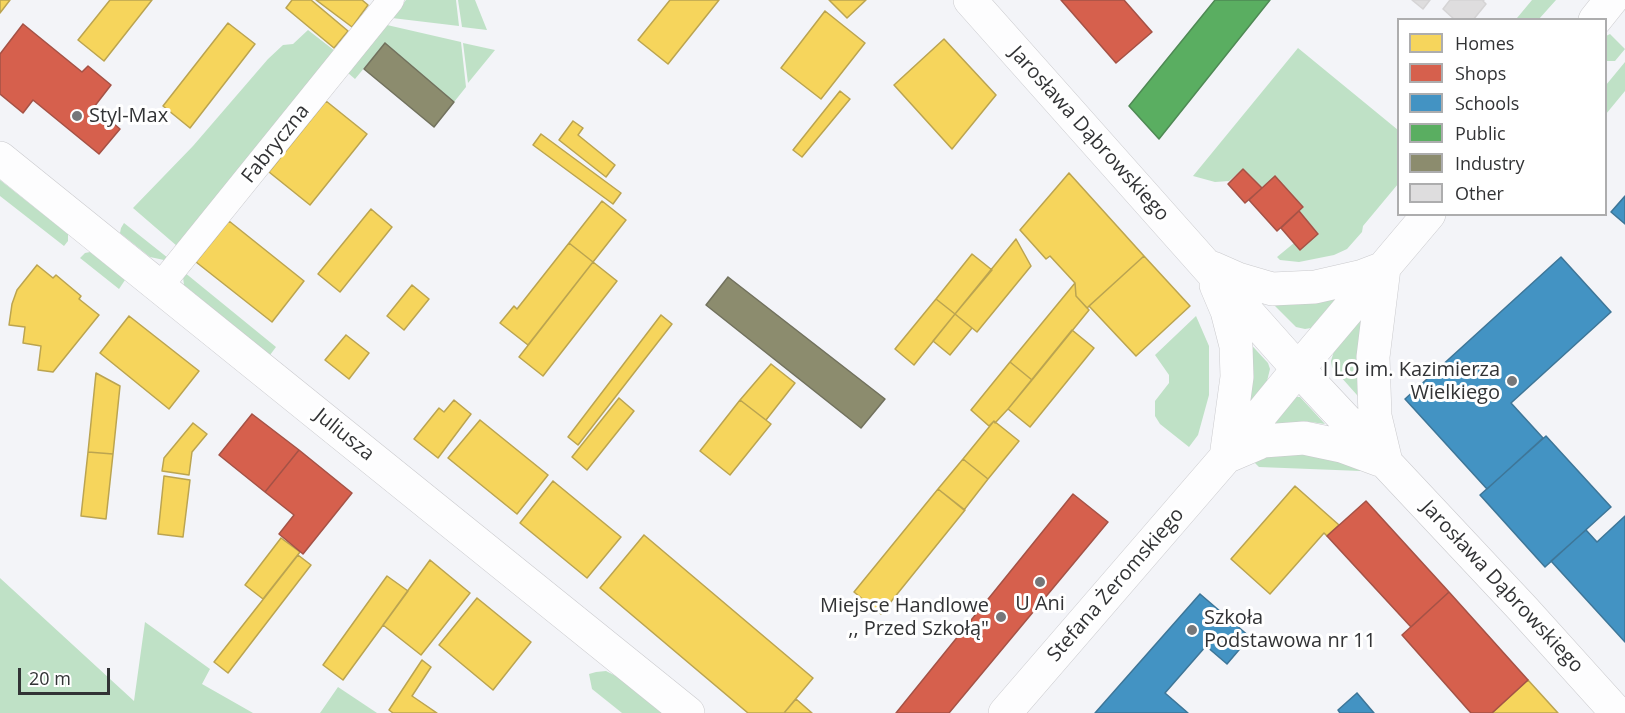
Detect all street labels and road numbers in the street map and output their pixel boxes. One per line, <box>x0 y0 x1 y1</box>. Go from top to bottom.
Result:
street label: Jarosława Dąbrowskiego <box>1004 42 1174 226</box>
street label: Fabryczna <box>237 100 315 188</box>
street label: Juliusza <box>309 404 379 466</box>
street label: Jarosława Dąbrowskiego <box>1416 496 1588 678</box>
street label: Stefana Żeromskiego <box>1043 503 1189 667</box>

